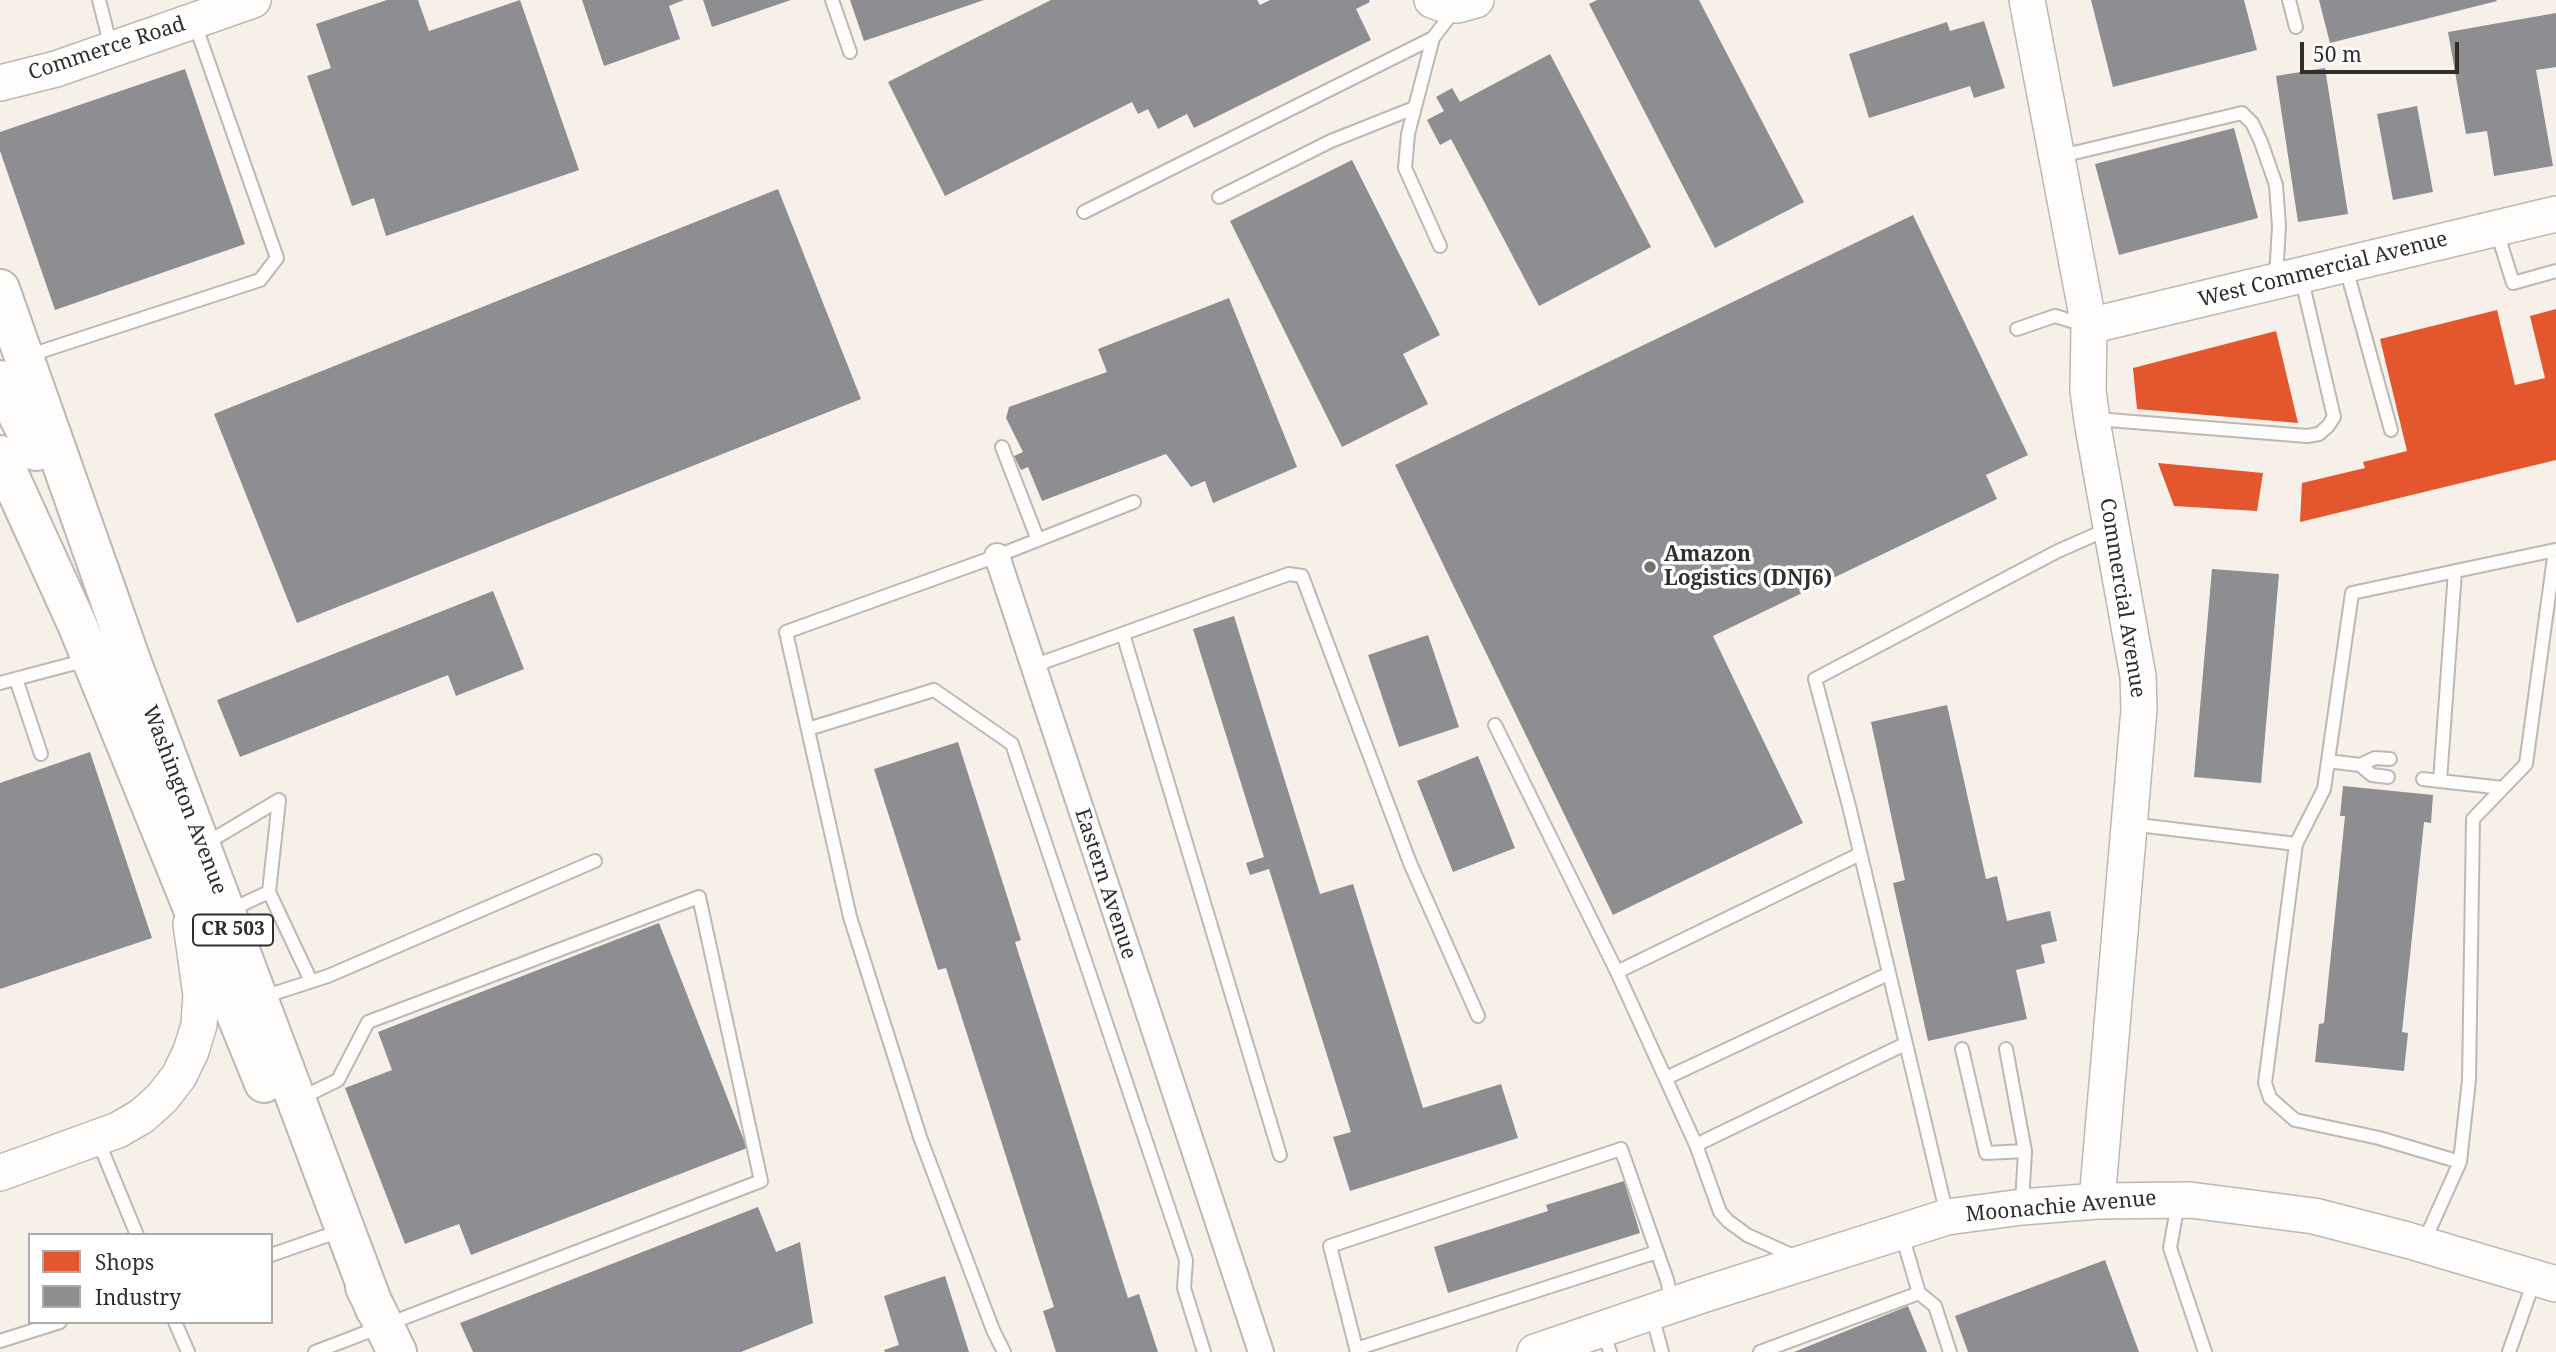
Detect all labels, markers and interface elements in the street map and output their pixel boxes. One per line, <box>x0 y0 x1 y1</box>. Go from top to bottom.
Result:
street label: Commerce Road <box>25 12 189 86</box>
scale bar <box>2304 28 2463 72</box>
text: 50 m <box>2313 40 2362 68</box>
street label: West Commercial Avenue <box>2196 227 2450 313</box>
street label: Commercial Avenue <box>2094 496 2150 700</box>
place label: Amazon Logistics (DNJ6) <box>1664 542 1832 592</box>
marker: Amazon Logistics (DNJ6) <box>1642 559 1658 575</box>
street label: Washington Avenue <box>136 702 232 898</box>
street label: Eastern Avenue <box>1069 805 1141 963</box>
road number: CR 503 <box>193 914 273 946</box>
street label: Moonachie Avenue <box>1965 1186 2157 1228</box>
legend <box>28 1233 273 1324</box>
text: Shops <box>95 1248 154 1276</box>
text: Industry <box>95 1283 181 1311</box>

